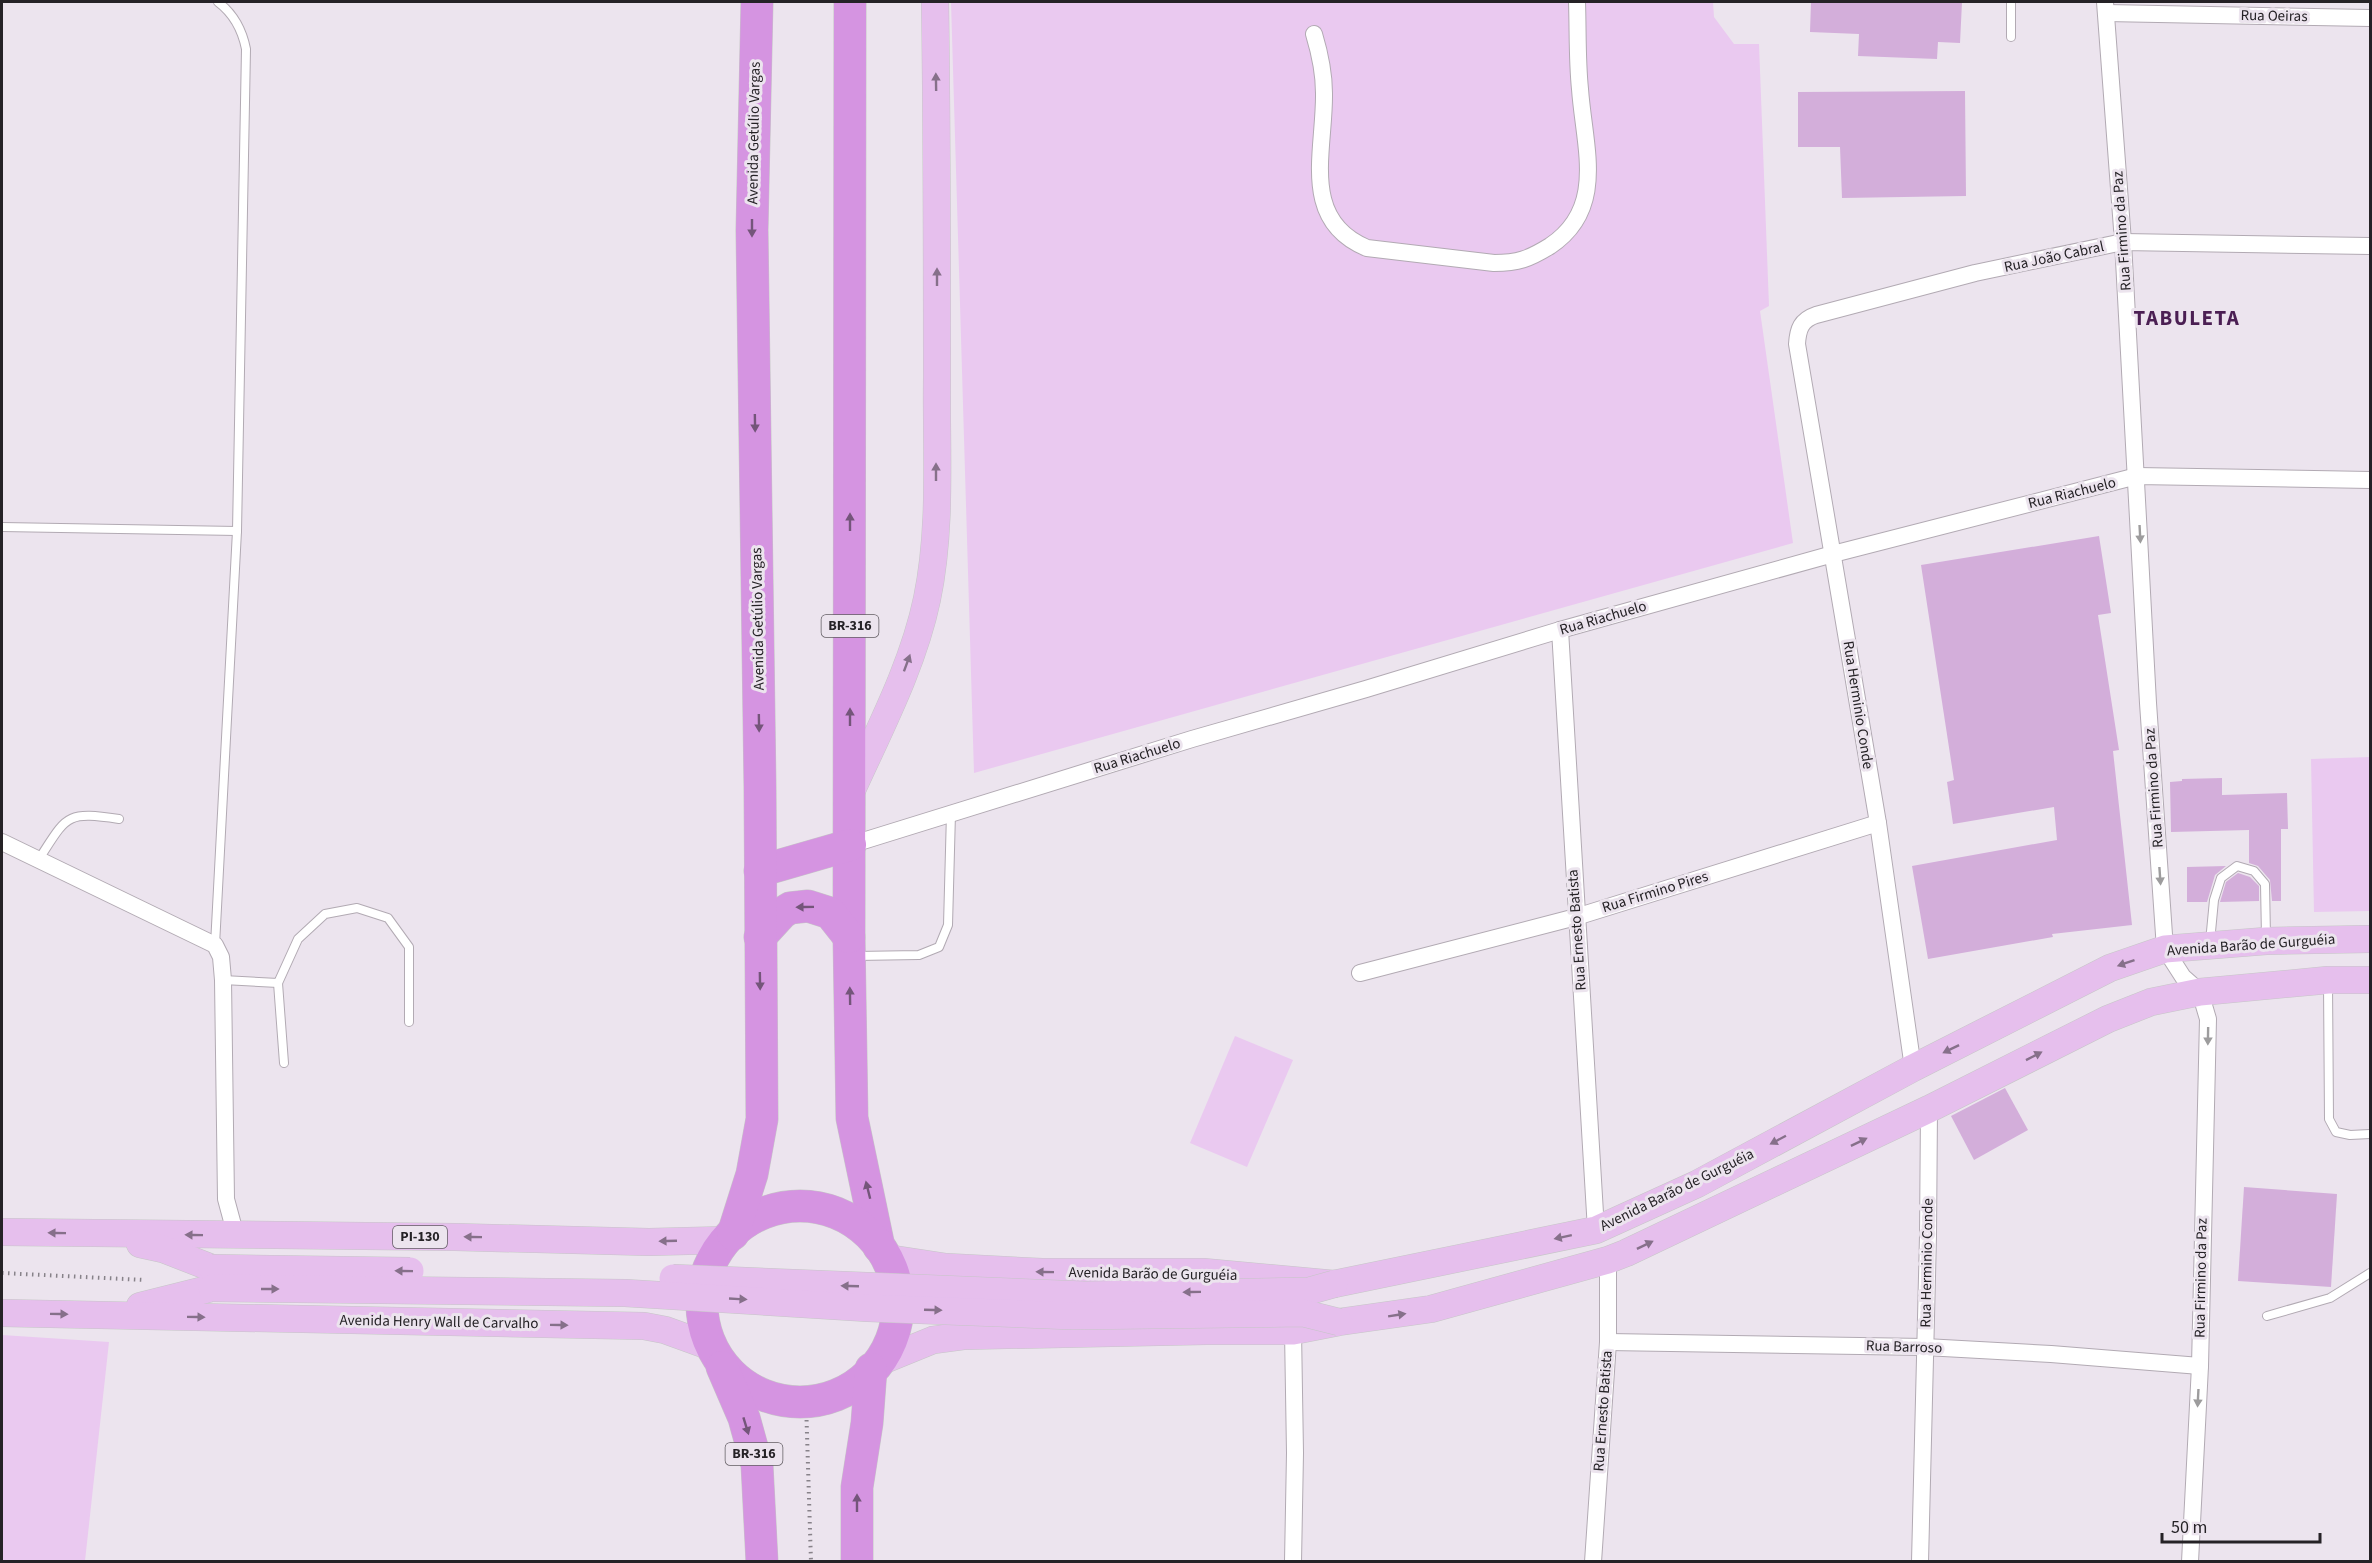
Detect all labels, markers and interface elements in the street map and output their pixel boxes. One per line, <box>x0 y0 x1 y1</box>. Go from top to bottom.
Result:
street label: Rua Oeiras <box>2240 5 2308 27</box>
street label: Avenida Getúlio Vargas <box>742 61 766 205</box>
one-way arrow <box>931 72 941 91</box>
street label: Rua Firmino da Paz <box>2107 171 2137 291</box>
one-way arrow <box>747 218 757 237</box>
street label: Rua João Cabral <box>2002 236 2106 278</box>
one-way arrow <box>932 267 942 286</box>
district label: TABULETA <box>2134 303 2240 333</box>
one-way arrow <box>750 413 760 432</box>
one-way arrow <box>931 462 941 481</box>
street label: Rua Riachuelo <box>2026 472 2118 514</box>
one-way arrow <box>845 513 855 532</box>
one-way arrow <box>2135 525 2144 544</box>
street label: Avenida Getúlio Vargas <box>746 547 770 691</box>
street label: Rua Riachuelo <box>1557 596 1649 640</box>
road number: BR-316 <box>822 615 878 637</box>
street label: Rua Herminio Conde <box>1838 639 1878 771</box>
one-way arrow <box>902 654 912 672</box>
one-way arrow <box>845 708 855 727</box>
one-way arrow <box>755 713 764 732</box>
street label: Rua Firmino da Paz <box>2139 728 2169 848</box>
street label: Rua Riachuelo <box>1091 733 1183 779</box>
street label: Rua Firmino Pires <box>1599 866 1711 918</box>
one-way arrow <box>2155 866 2164 885</box>
street label: Rua Ernesto Batista <box>1562 869 1592 991</box>
one-way arrow <box>795 902 814 912</box>
street label: Avenida Barão de Gurguéia <box>2166 929 2336 961</box>
one-way arrow <box>2117 958 2135 968</box>
one-way arrow <box>755 971 765 990</box>
one-way arrow <box>845 987 855 1006</box>
one-way arrow <box>2203 1026 2212 1045</box>
one-way arrow <box>1942 1044 1960 1054</box>
one-way arrow <box>2025 1052 2042 1061</box>
one-way arrow <box>1770 1135 1787 1145</box>
one-way arrow <box>1850 1138 1867 1147</box>
street label: Avenida Barão de Gurguéia <box>1597 1144 1757 1236</box>
one-way arrow <box>862 1180 872 1199</box>
street label: Rua Herminio Conde <box>1915 1198 1939 1328</box>
street label: Rua Firmino da Paz <box>2189 1218 2213 1338</box>
road number: PI-130 <box>393 1226 447 1248</box>
one-way arrow <box>48 1228 67 1238</box>
one-way arrow <box>184 1230 203 1240</box>
one-way arrow <box>1554 1232 1572 1242</box>
one-way arrow <box>463 1233 482 1242</box>
one-way arrow <box>658 1236 677 1246</box>
one-way arrow <box>1636 1240 1653 1249</box>
street label: Avenida Barão de Gurguéia <box>1068 1262 1238 1286</box>
one-way arrow <box>394 1266 413 1276</box>
one-way arrow <box>1035 1267 1054 1277</box>
one-way arrow <box>841 1281 860 1291</box>
one-way arrow <box>261 1284 280 1293</box>
one-way arrow <box>1183 1288 1202 1297</box>
one-way arrow <box>728 1295 747 1304</box>
one-way arrow <box>923 1306 942 1315</box>
one-way arrow <box>50 1309 69 1319</box>
street label: Avenida Henry Wall de Carvalho <box>339 1310 539 1334</box>
one-way arrow <box>1388 1310 1407 1319</box>
one-way arrow <box>187 1312 206 1322</box>
one-way arrow <box>550 1320 569 1329</box>
street label: Rua Barroso <box>1865 1335 1943 1359</box>
street label: Rua Ernesto Batista <box>1588 1350 1618 1472</box>
one-way arrow <box>2193 1389 2202 1408</box>
one-way arrow <box>742 1417 751 1435</box>
road number: BR-316 <box>726 1443 783 1465</box>
one-way arrow <box>852 1494 862 1513</box>
scale bar <box>2162 1506 2320 1544</box>
text: 50 m <box>2171 1515 2207 1540</box>

